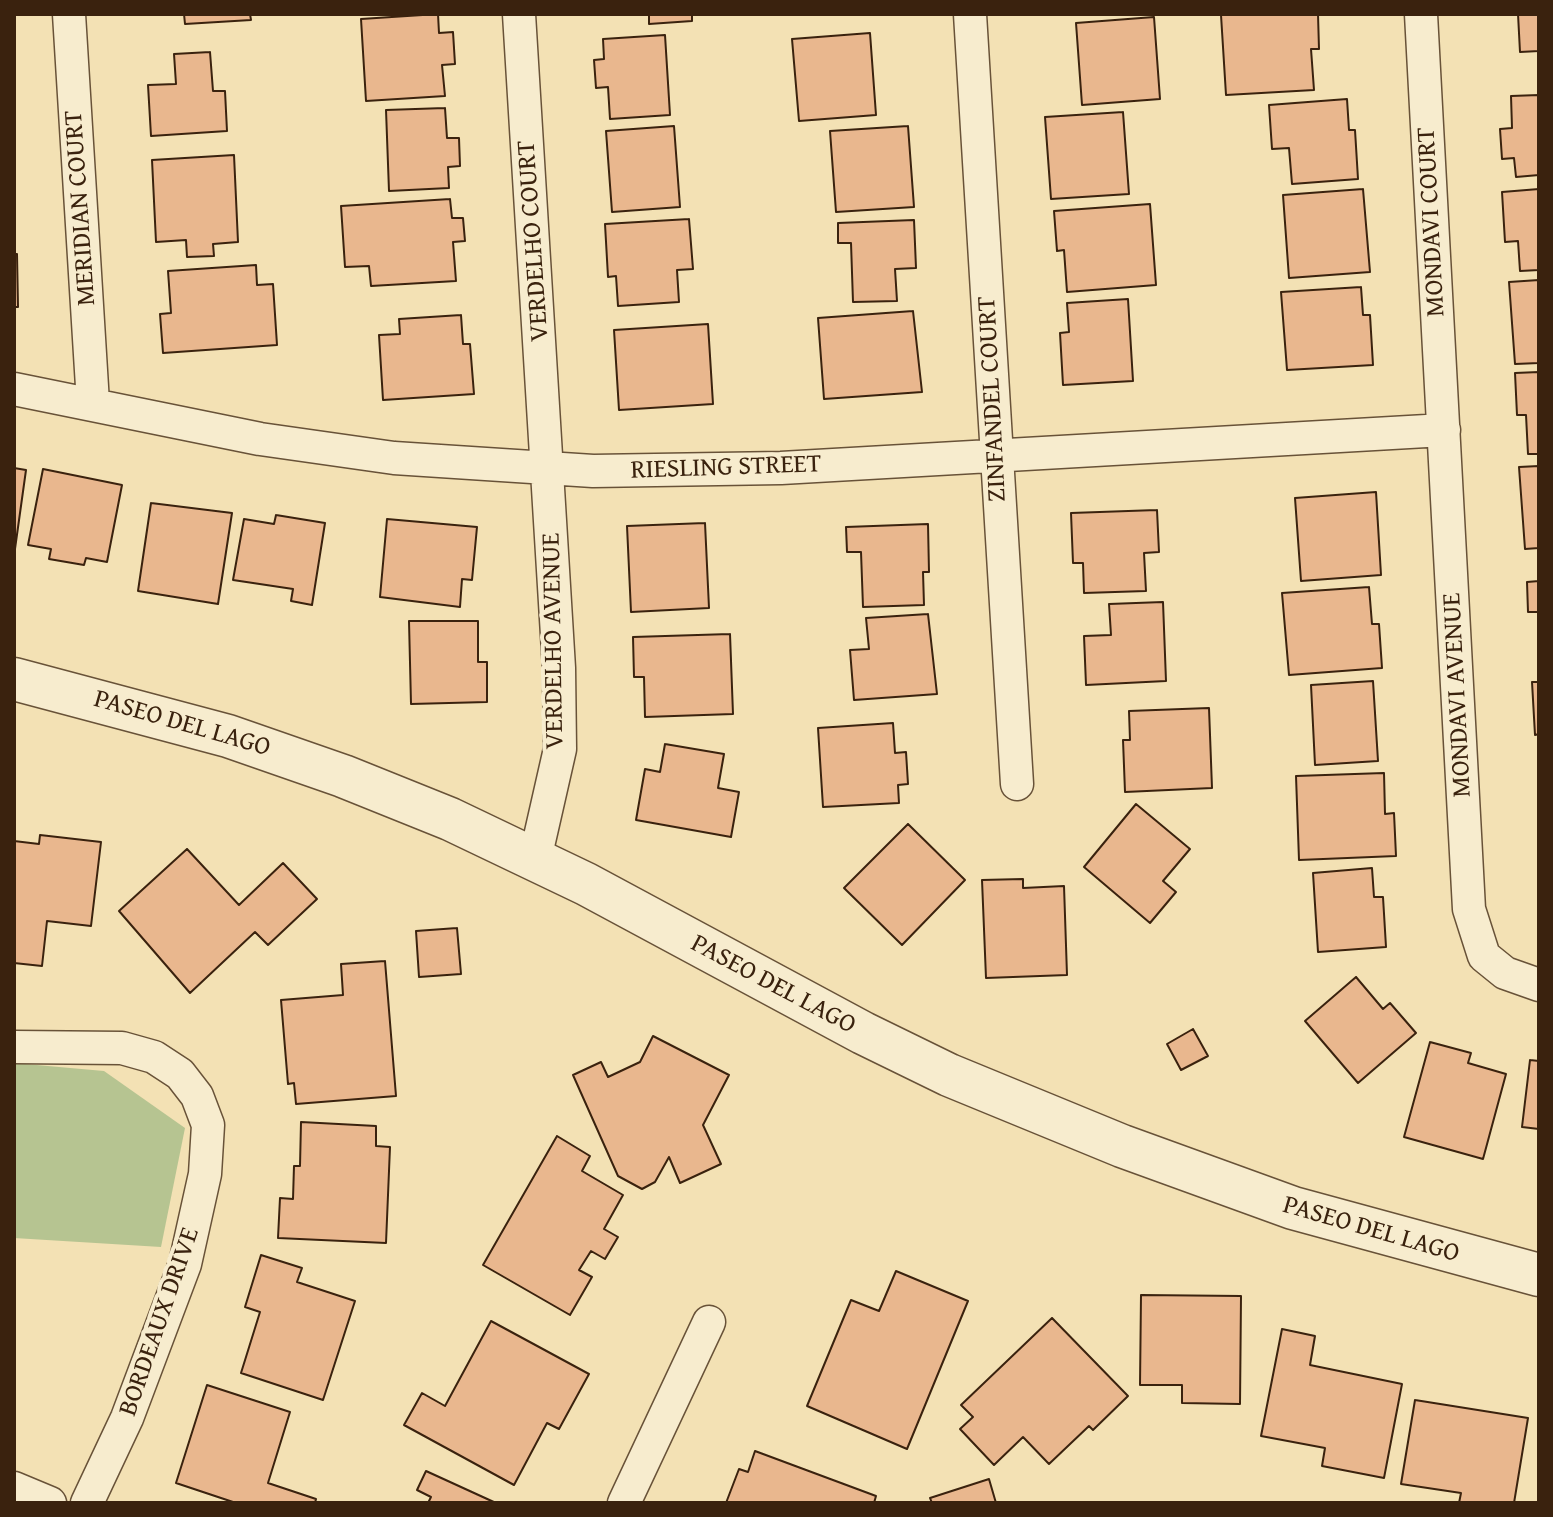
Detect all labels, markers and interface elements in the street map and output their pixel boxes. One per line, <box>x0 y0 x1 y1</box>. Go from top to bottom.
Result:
street label: MERIDIAN COURT <box>59 109 103 307</box>
street label: MONDAVI COURT <box>1411 126 1453 318</box>
street label: VERDELHO COURT <box>511 139 557 343</box>
street label: ZINFANDEL COURT <box>972 295 1014 503</box>
street label: RIESLING STREET <box>630 449 822 487</box>
street label: VERDELHO AVENUE <box>537 532 571 750</box>
street label: MONDAVI AVENUE <box>1437 592 1479 798</box>
street label: PASEO DEL LAGO <box>90 684 274 764</box>
street label: PASEO DEL LAGO <box>685 928 861 1042</box>
street label: PASEO DEL LAGO <box>1279 1190 1463 1270</box>
street label: BORDEAUX DRIVE <box>113 1224 207 1420</box>

